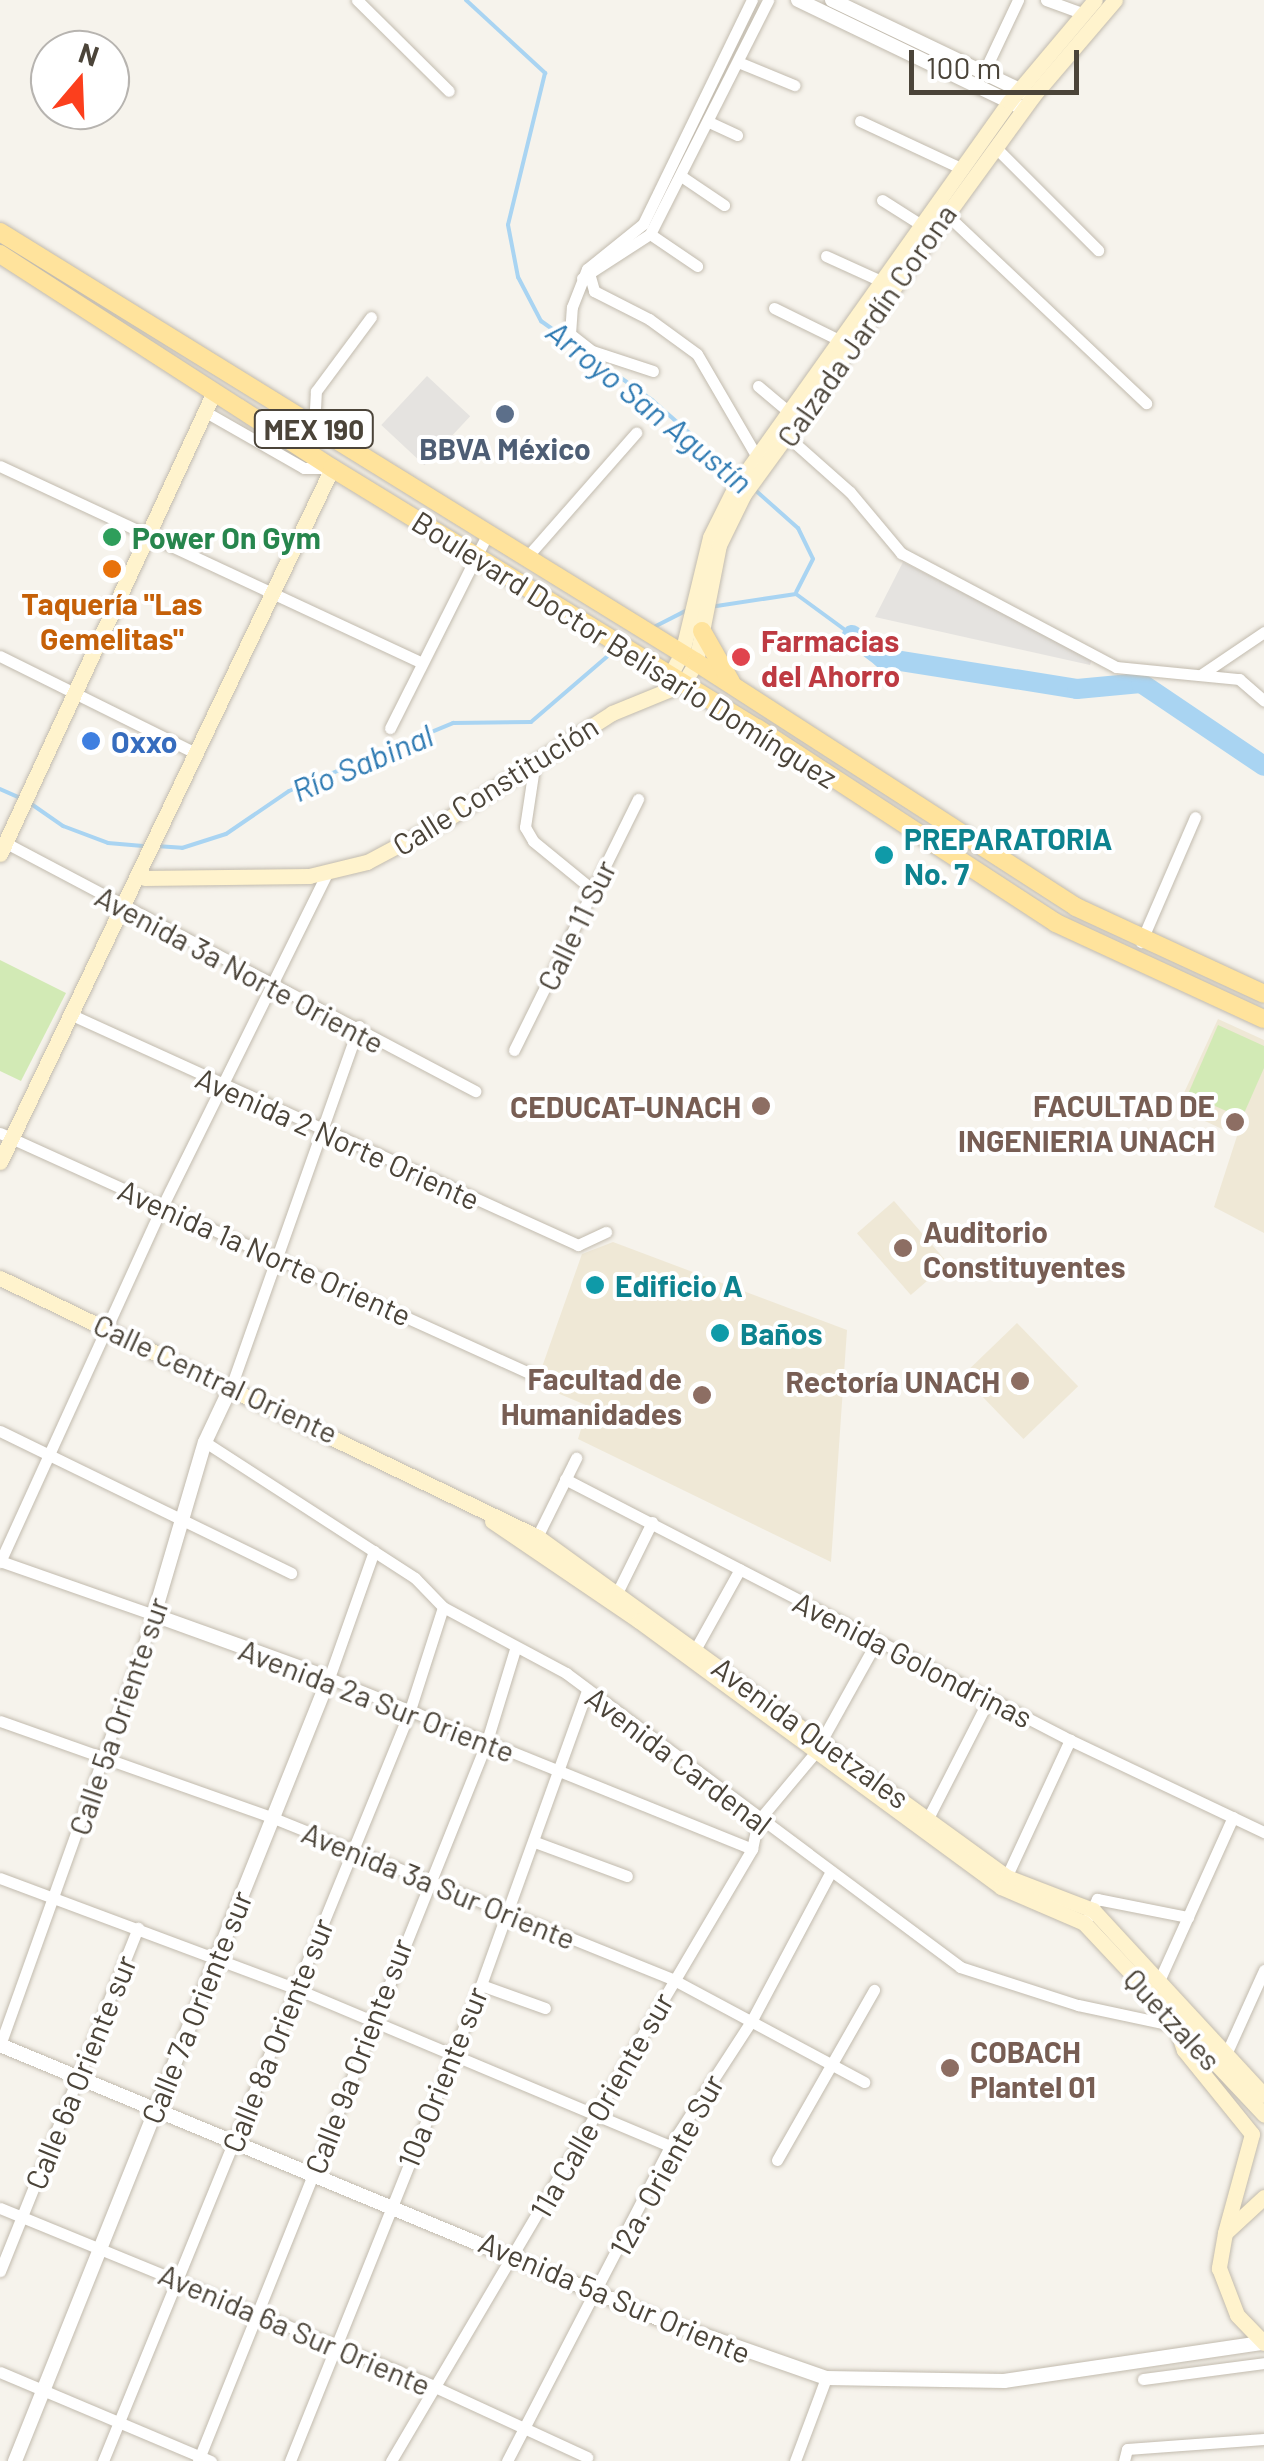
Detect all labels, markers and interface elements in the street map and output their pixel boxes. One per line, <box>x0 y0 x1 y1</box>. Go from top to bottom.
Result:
north arrow <box>30 30 130 130</box>
scale bar <box>914 30 1084 92</box>
text: N <box>75 34 103 73</box>
text: 100 m <box>926 49 1001 85</box>
street label: Calzada Jardín Corona <box>769 197 963 453</box>
water label: Arroyo San Agustín <box>539 311 761 501</box>
marker: BBVA México <box>494 403 516 425</box>
road number: MEX 190 <box>252 406 376 452</box>
place label: BBVA México <box>419 430 591 466</box>
street label: Boulevard Doctor Belisario Domínguez <box>406 503 844 795</box>
place label: Power On Gym <box>132 519 321 555</box>
marker: Power On Gym <box>101 526 123 548</box>
marker: Taquería "Las Gemelitas" <box>101 558 123 580</box>
place label: Taquería "Las Gemelitas" <box>21 585 203 656</box>
place label: Farmacias del Ahorro <box>761 622 900 692</box>
marker: Farmacias del Ahorro <box>730 646 752 668</box>
street label: Calle Constitución <box>386 707 604 863</box>
water label: Río Sabinal <box>286 715 438 809</box>
place label: Oxxo <box>111 723 178 759</box>
marker: Oxxo <box>80 730 102 752</box>
place label: PREPARATORIA No. 7 <box>904 820 1112 890</box>
marker: PREPARATORIA No. 7 <box>873 844 895 866</box>
street label: Calle 11 Sur <box>529 854 623 996</box>
street label: Avenida 3a Norte Oriente <box>90 878 390 1060</box>
street label: Avenida 2 Norte Oriente <box>190 1059 486 1217</box>
place label: FACULTAD DE INGENIERIA UNACH <box>958 1087 1215 1158</box>
place label: CEDUCAT-UNACH <box>510 1088 741 1124</box>
marker: CEDUCAT-UNACH <box>750 1095 772 1117</box>
marker: FACULTAD DE INGENIERIA UNACH <box>1224 1111 1246 1133</box>
street label: Avenida 1a Norte Oriente <box>113 1171 417 1333</box>
place label: Auditorio Constituyentes <box>923 1213 1125 1284</box>
marker: Auditorio Constituyentes <box>892 1237 914 1259</box>
place label: Edificio A <box>615 1267 743 1303</box>
marker: Edificio A <box>584 1274 606 1296</box>
street label: Calle Central Oriente <box>88 1306 344 1450</box>
place label: Baños <box>740 1315 823 1351</box>
marker: Baños <box>709 1322 731 1344</box>
place label: Facultad de Humanidades <box>501 1360 682 1430</box>
place label: Rectoría UNACH <box>786 1363 1000 1399</box>
marker: Rectoría UNACH <box>1009 1370 1031 1392</box>
marker: Facultad de Humanidades <box>691 1384 713 1406</box>
street label: Avenida Golondrinas <box>787 1583 1039 1735</box>
street label: Calle 5a Oriente sur <box>60 1592 176 1840</box>
street label: Avenida 2a Sur Oriente <box>234 1631 520 1769</box>
street label: Avenida Quetzales <box>706 1649 916 1815</box>
street label: Avenida Cardenal <box>579 1678 779 1842</box>
street label: Avenida 3a Sur Oriente <box>297 1814 581 1956</box>
street label: Calle 7a Oriente sur <box>133 1885 259 2129</box>
street label: Calle 8a Oriente sur <box>214 1913 340 2157</box>
street label: Calle 9a Oriente sur <box>297 1933 419 2179</box>
street label: Calle 6a Oriente sur <box>17 1950 143 2194</box>
street label: Quetzales <box>1117 1961 1229 2077</box>
street label: 10a Oriente sur <box>389 1981 495 2173</box>
street label: 11a Calle Oriente sur <box>522 1986 680 2224</box>
place label: COBACH Plantel 01 <box>970 2033 1096 2104</box>
marker: COBACH Plantel 01 <box>939 2057 961 2079</box>
street label: 12a. Oriente Sur <box>601 2068 731 2262</box>
street label: Avenida 5a Sur Oriente <box>474 2223 756 2371</box>
street label: Avenida 6a Sur Oriente <box>154 2255 436 2403</box>

